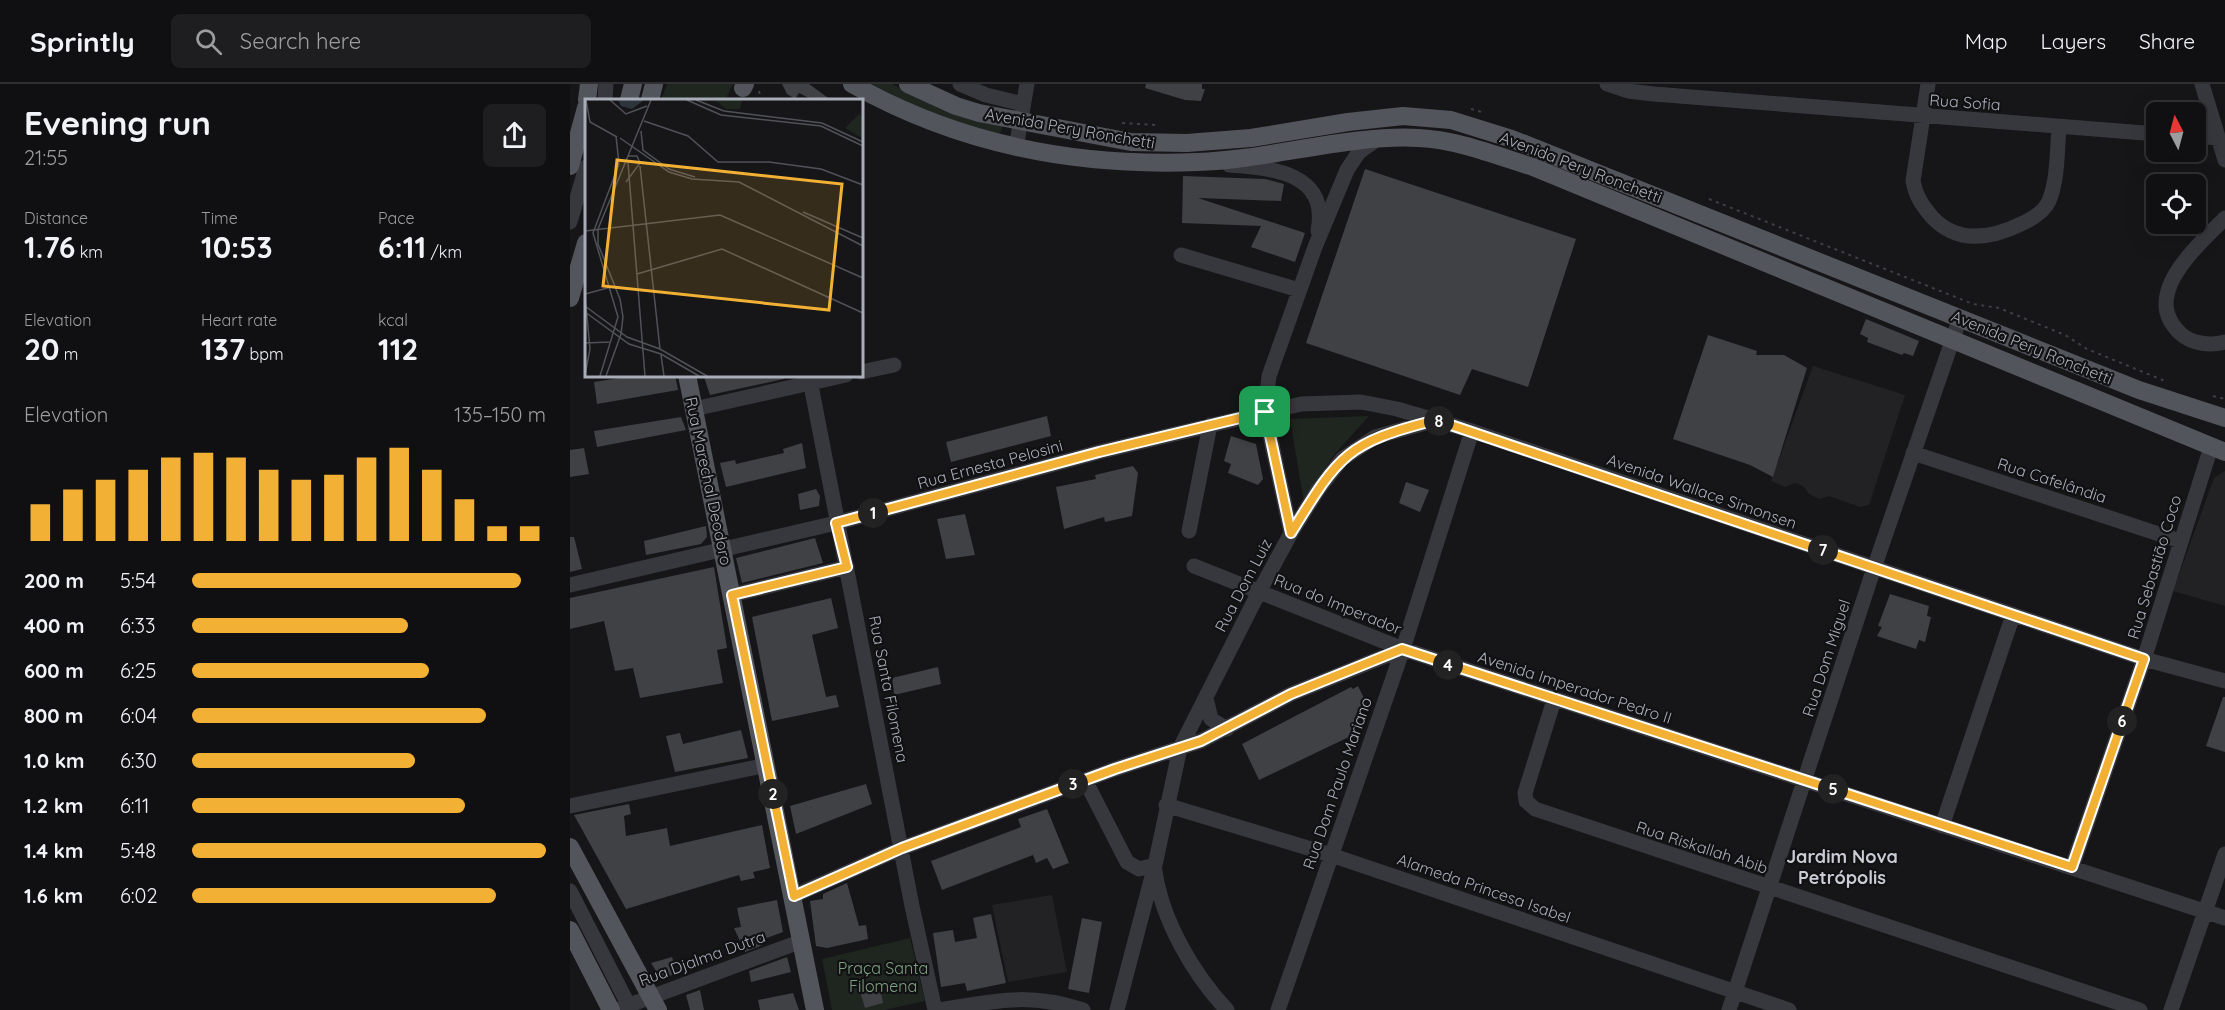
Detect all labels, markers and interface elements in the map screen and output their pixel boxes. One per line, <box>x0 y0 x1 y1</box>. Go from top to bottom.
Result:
search box <box>171 14 591 68</box>
text: Sprintly <box>30 24 135 59</box>
icon: search <box>192 25 225 58</box>
text: Search here <box>240 27 361 55</box>
text: Map <box>1965 28 2008 54</box>
text: Layers <box>2041 28 2106 54</box>
text: Share <box>2139 28 2195 54</box>
street label: Rua Sofia <box>1929 90 2001 114</box>
inset map <box>585 99 862 376</box>
text: Evening run <box>24 102 211 143</box>
north arrow <box>2146 102 2206 162</box>
map controls <box>2146 102 2206 234</box>
street label: Avenida Pery Ronchetti <box>984 103 1156 153</box>
button: share <box>483 104 546 167</box>
street label: Avenida Pery Ronchetti <box>1497 127 1665 207</box>
text: 21:55 <box>24 145 68 170</box>
button: locate <box>2146 174 2206 234</box>
text: Distance <box>24 208 88 228</box>
text: Time <box>201 208 238 228</box>
text: Pace <box>378 208 414 228</box>
text: 1.76 <box>24 228 75 266</box>
text: 10:53 <box>201 228 273 266</box>
text: 6:11 <box>378 228 426 266</box>
text: km <box>75 242 103 262</box>
text: /km <box>426 242 462 262</box>
street label: Avenida Pery Ronchetti <box>1948 306 2116 388</box>
text: Elevation <box>24 310 91 330</box>
text: Heart rate <box>201 310 277 330</box>
text: kcal <box>378 310 408 330</box>
text: 20 <box>24 330 60 368</box>
text: 137 <box>201 330 245 368</box>
text: 112 <box>378 330 418 368</box>
text: m <box>60 344 78 364</box>
text: bpm <box>245 344 284 364</box>
pin <box>1239 386 1290 437</box>
street label: Rua Marechal Deodoro <box>681 395 737 567</box>
icon: arrive <box>1248 395 1281 428</box>
text: Elevation <box>24 402 108 427</box>
text: 135–150 m <box>454 402 546 427</box>
pin: 8 <box>1424 406 1454 436</box>
text: 8 <box>1435 411 1443 431</box>
street label: Rua Ernesta Pelosini <box>915 435 1065 493</box>
street label: Avenida Wallace Simonsen <box>1605 449 1799 533</box>
street label: Rua Cafelândia <box>1995 453 2109 507</box>
street label: Rua Sebastião Coco <box>2123 493 2185 641</box>
pin: 1 <box>858 498 888 528</box>
text: 1 <box>870 503 876 523</box>
street label: Rua Dom Luiz <box>1210 535 1276 635</box>
pin: 7 <box>1808 535 1838 565</box>
text: 7 <box>1819 540 1827 560</box>
text: 200 m <box>24 568 84 593</box>
text: 5:54 <box>120 568 156 593</box>
street label: Rua do Imperador <box>1271 569 1405 639</box>
street label: Rua Dom Miguel <box>1798 597 1854 719</box>
text: 400 m <box>24 613 84 638</box>
text: 6:33 <box>120 613 155 638</box>
street label: Rua Santa Filomena <box>865 614 913 764</box>
street label: Avenida Imperador Pedro II <box>1476 646 1674 728</box>
pin: 4 <box>1433 650 1463 680</box>
text: 4 <box>1443 655 1453 675</box>
text: 600 m <box>24 658 84 683</box>
text: 6:25 <box>120 658 156 683</box>
street label: Rua Dom Paulo Mariano <box>1298 694 1376 872</box>
text: 800 m <box>24 703 84 728</box>
text: 6:04 <box>120 703 157 728</box>
pin: 6 <box>2107 706 2137 736</box>
text: 6 <box>2118 711 2126 731</box>
text: 1.0 km <box>24 748 84 773</box>
text: 6:30 <box>120 748 157 773</box>
pin: 3 <box>1058 769 1088 799</box>
text: 3 <box>1069 774 1077 794</box>
pin: 5 <box>1818 774 1848 804</box>
pin: 2 <box>758 779 788 809</box>
text: 5 <box>1828 779 1838 799</box>
text: 2 <box>768 784 778 804</box>
text: 1.2 km <box>24 793 84 818</box>
text: 6:11 <box>120 793 149 818</box>
street label: Rua Riskallah Abib <box>1634 816 1770 878</box>
text: 1.4 km <box>24 838 83 863</box>
text: 5:48 <box>120 838 156 863</box>
district label: Jardim Nova Petrópolis <box>1786 845 1898 889</box>
street label: Alameda Princesa Isabel <box>1395 849 1573 927</box>
text: 1.6 km <box>24 883 83 908</box>
text: 6:02 <box>120 883 157 908</box>
street label: Rua Djalma Dutra <box>636 926 768 990</box>
park label: Praça Santa Filomena <box>838 958 928 996</box>

